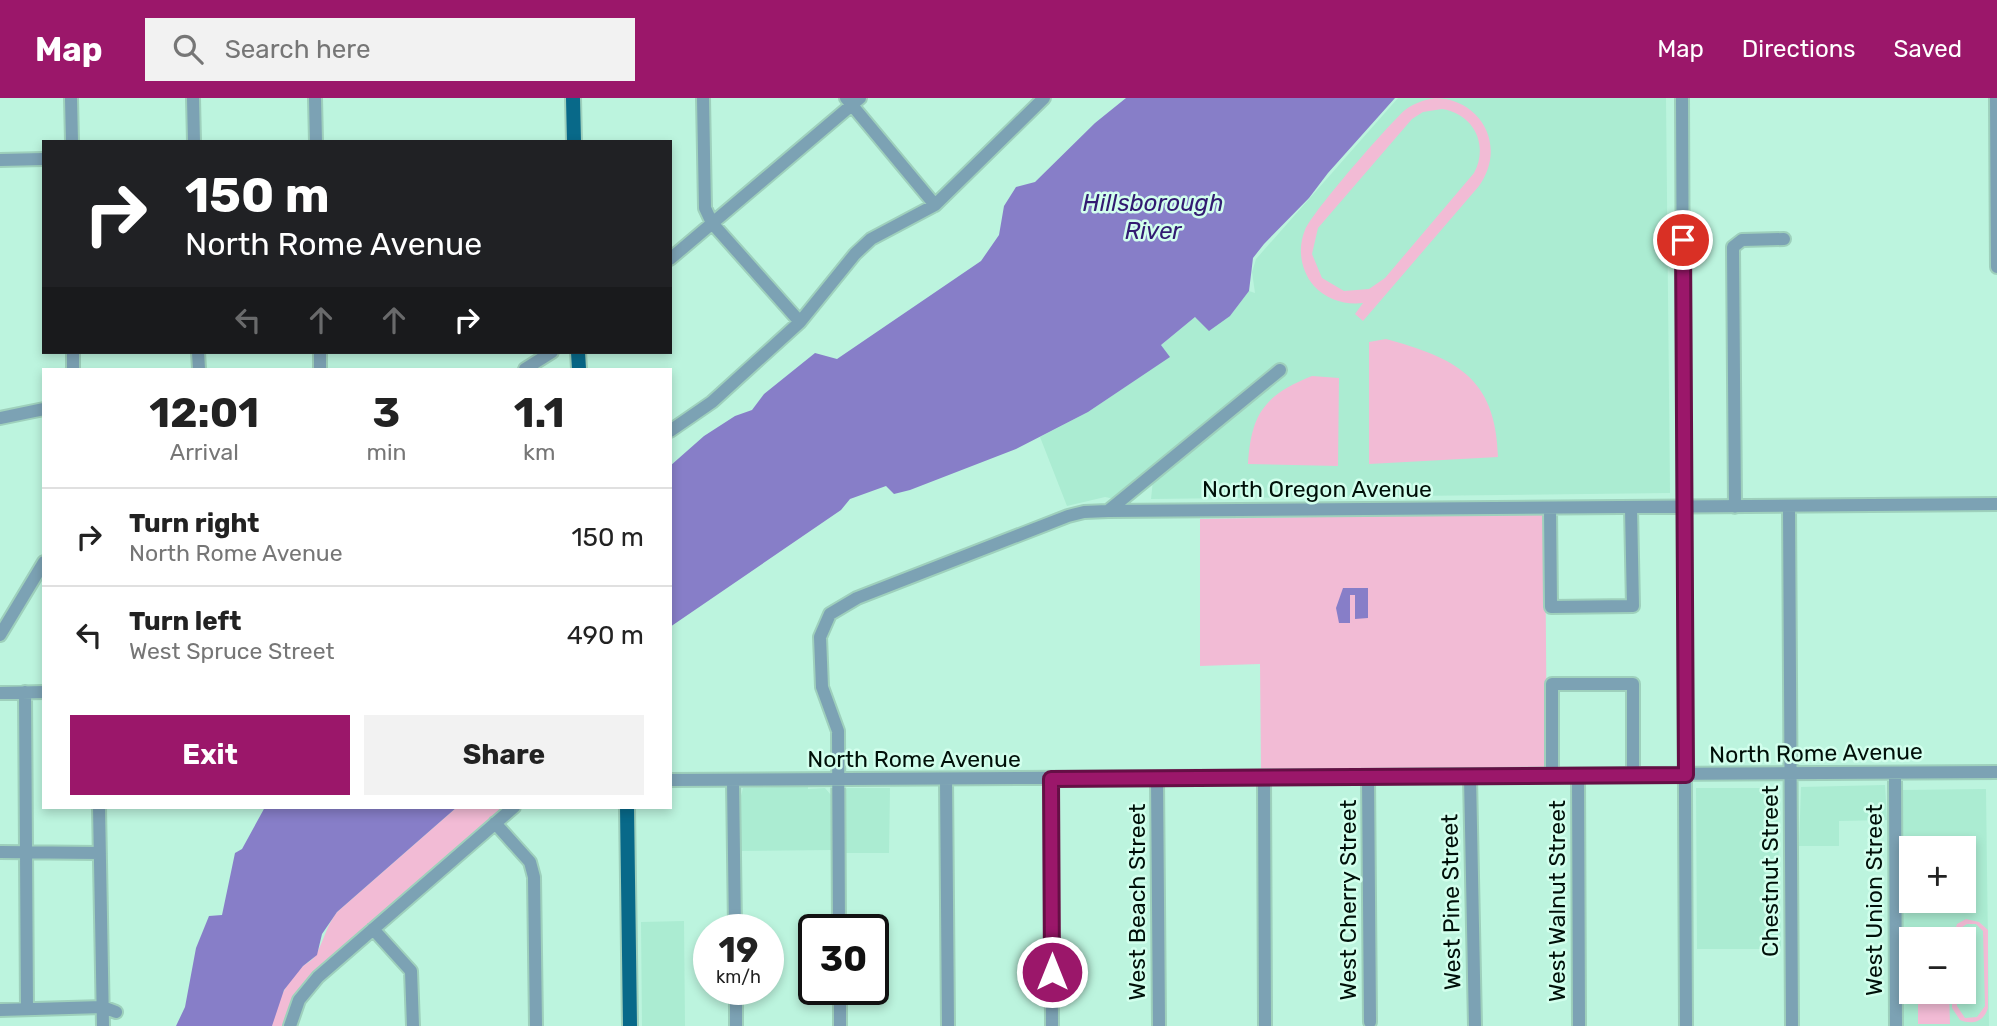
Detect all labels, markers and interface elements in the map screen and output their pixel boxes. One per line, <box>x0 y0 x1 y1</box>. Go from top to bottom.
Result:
search box <box>145 18 635 81</box>
text: Map <box>35 30 103 69</box>
icon: search <box>169 30 207 68</box>
text: Search here <box>225 34 370 65</box>
text: Map <box>1657 35 1704 63</box>
text: Directions <box>1742 35 1855 63</box>
text: Saved <box>1893 35 1962 63</box>
text: 150 m <box>185 166 330 224</box>
icon: right <box>70 168 161 259</box>
water label: Hillsborough River <box>1083 189 1224 245</box>
pin <box>1653 210 1713 270</box>
icon: arrive <box>1664 221 1702 259</box>
text: North Rome Avenue <box>185 225 482 263</box>
icon: left <box>229 301 267 339</box>
icon: ahead <box>302 301 340 339</box>
icon: ahead <box>375 301 413 339</box>
icon: right <box>448 301 486 339</box>
text: 12:01 <box>149 388 259 438</box>
text: 3 <box>373 388 400 438</box>
text: 1.1 <box>514 388 565 438</box>
text: Arrival <box>170 438 239 466</box>
text: min <box>366 438 406 466</box>
text: km <box>523 438 555 466</box>
street label: North Oregon Avenue <box>1202 475 1432 503</box>
text: Turn right <box>129 508 259 539</box>
icon: right <box>70 518 108 556</box>
text: 150 m <box>571 522 644 553</box>
text: North Rome Avenue <box>129 539 343 567</box>
text: Turn left <box>129 606 241 637</box>
icon: left <box>70 616 108 654</box>
text: 490 m <box>567 620 644 651</box>
text: West Spruce Street <box>129 637 334 665</box>
button: Exit <box>70 715 350 795</box>
button: Share <box>364 715 644 795</box>
street label: North Rome Avenue <box>1709 737 1923 769</box>
street label: North Rome Avenue <box>807 745 1021 773</box>
street label: Chestnut Street <box>1756 785 1784 957</box>
street label: West Cherry Street <box>1334 799 1362 1001</box>
street label: West Walnut Street <box>1543 800 1571 1002</box>
street label: West Beach Street <box>1123 804 1151 1000</box>
street label: West Union Street <box>1860 804 1888 996</box>
street label: West Pine Street <box>1435 814 1467 990</box>
map controls <box>1899 836 1976 1004</box>
button: + <box>1899 836 1976 913</box>
speed limit sign: 30 <box>798 914 889 1005</box>
button: − <box>1899 927 1976 1004</box>
text: 19 <box>719 929 758 971</box>
position arrow <box>1015 935 1089 1009</box>
text: km/h <box>716 966 761 988</box>

